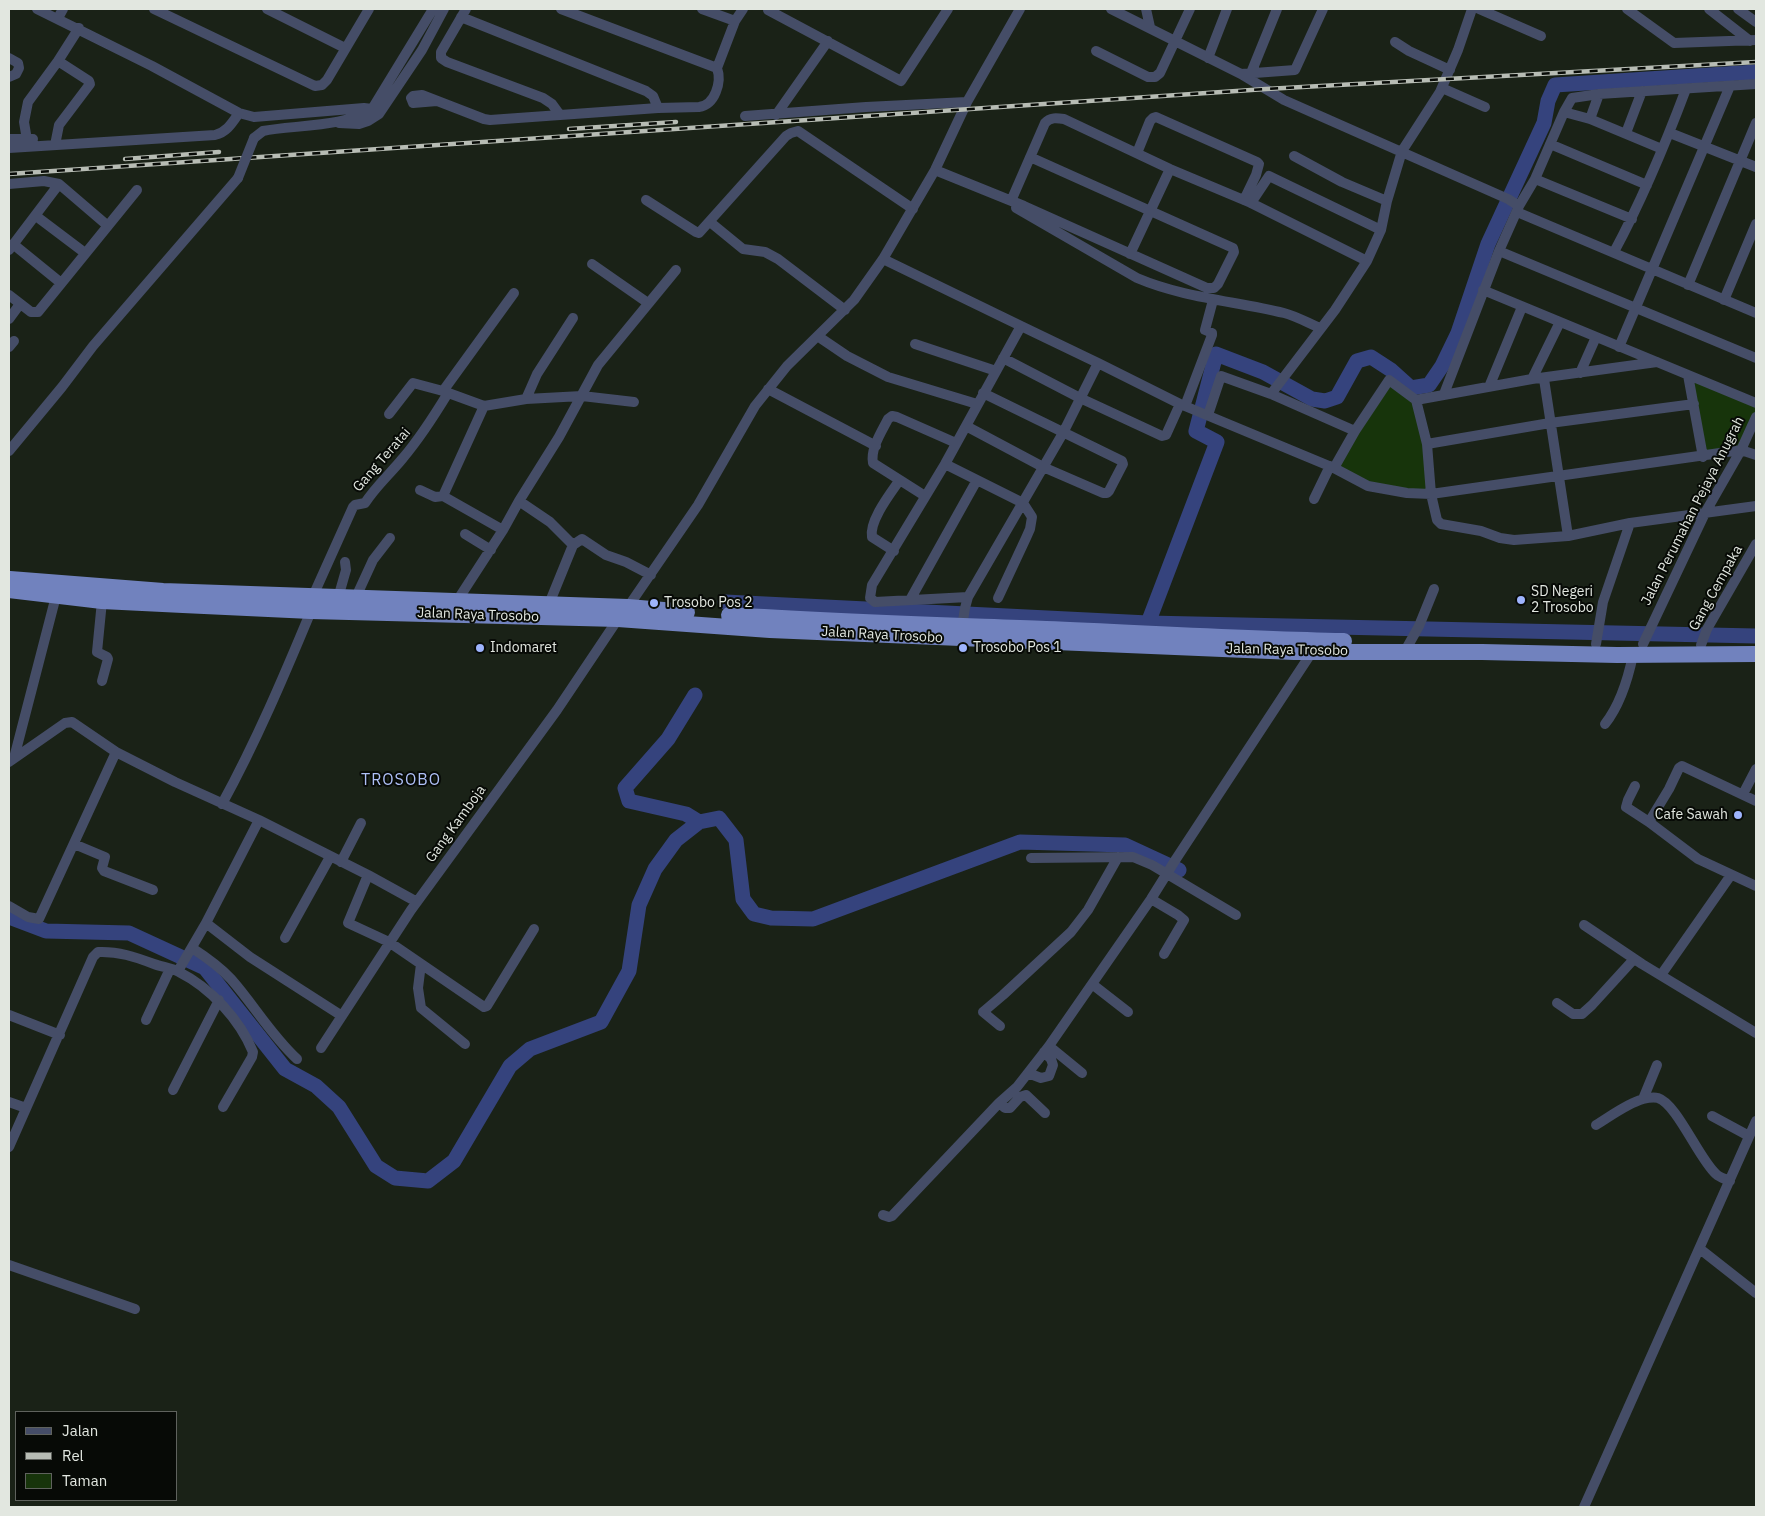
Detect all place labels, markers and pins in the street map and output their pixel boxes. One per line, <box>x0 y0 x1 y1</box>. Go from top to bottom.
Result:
place label: SD Negeri 2 Trosobo <box>1531 584 1594 616</box>
marker: SD Negeri 2 Trosobo <box>1515 594 1527 606</box>
place label: Trosobo Pos 2 <box>664 595 753 611</box>
marker: Trosobo Pos 2 <box>648 597 660 609</box>
place label: Indomaret <box>490 640 557 656</box>
place label: Trosobo Pos 1 <box>973 640 1062 656</box>
marker: Indomaret <box>474 642 486 654</box>
marker: Trosobo Pos 1 <box>957 642 969 654</box>
place label: Cafe Sawah <box>1655 807 1728 823</box>
marker: Cafe Sawah <box>1732 809 1744 821</box>

